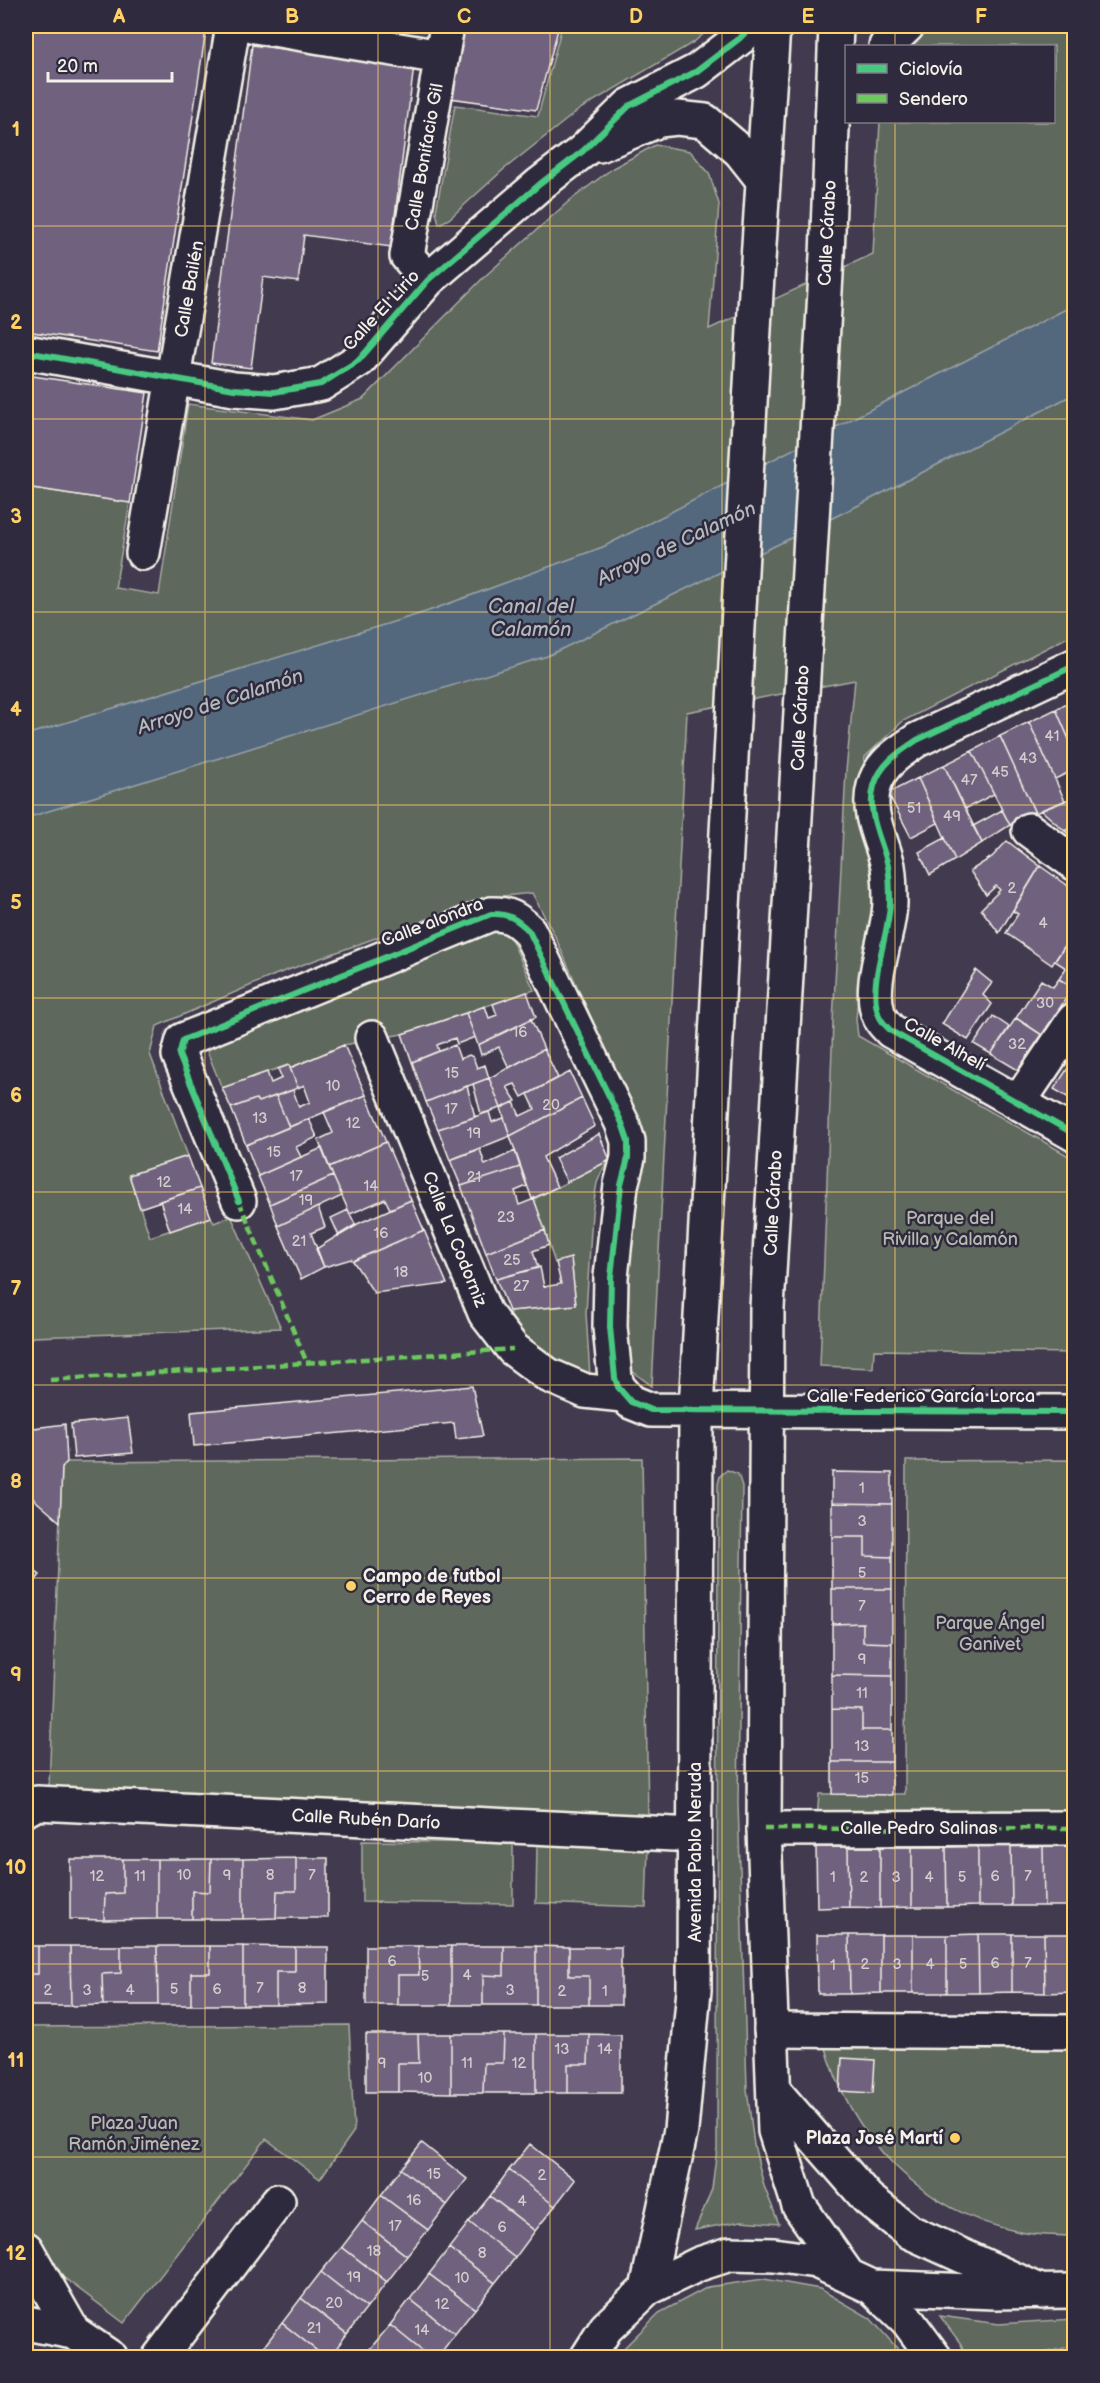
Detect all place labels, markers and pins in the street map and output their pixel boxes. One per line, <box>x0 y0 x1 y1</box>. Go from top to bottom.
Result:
place label: Campo de futbol Cerro de Reyes <box>363 1566 501 1608</box>
marker: Campo de futbol Cerro de Reyes <box>344 1579 358 1593</box>
place label: Plaza José Martí <box>806 2128 944 2149</box>
marker: Plaza José Martí <box>948 2131 962 2145</box>

